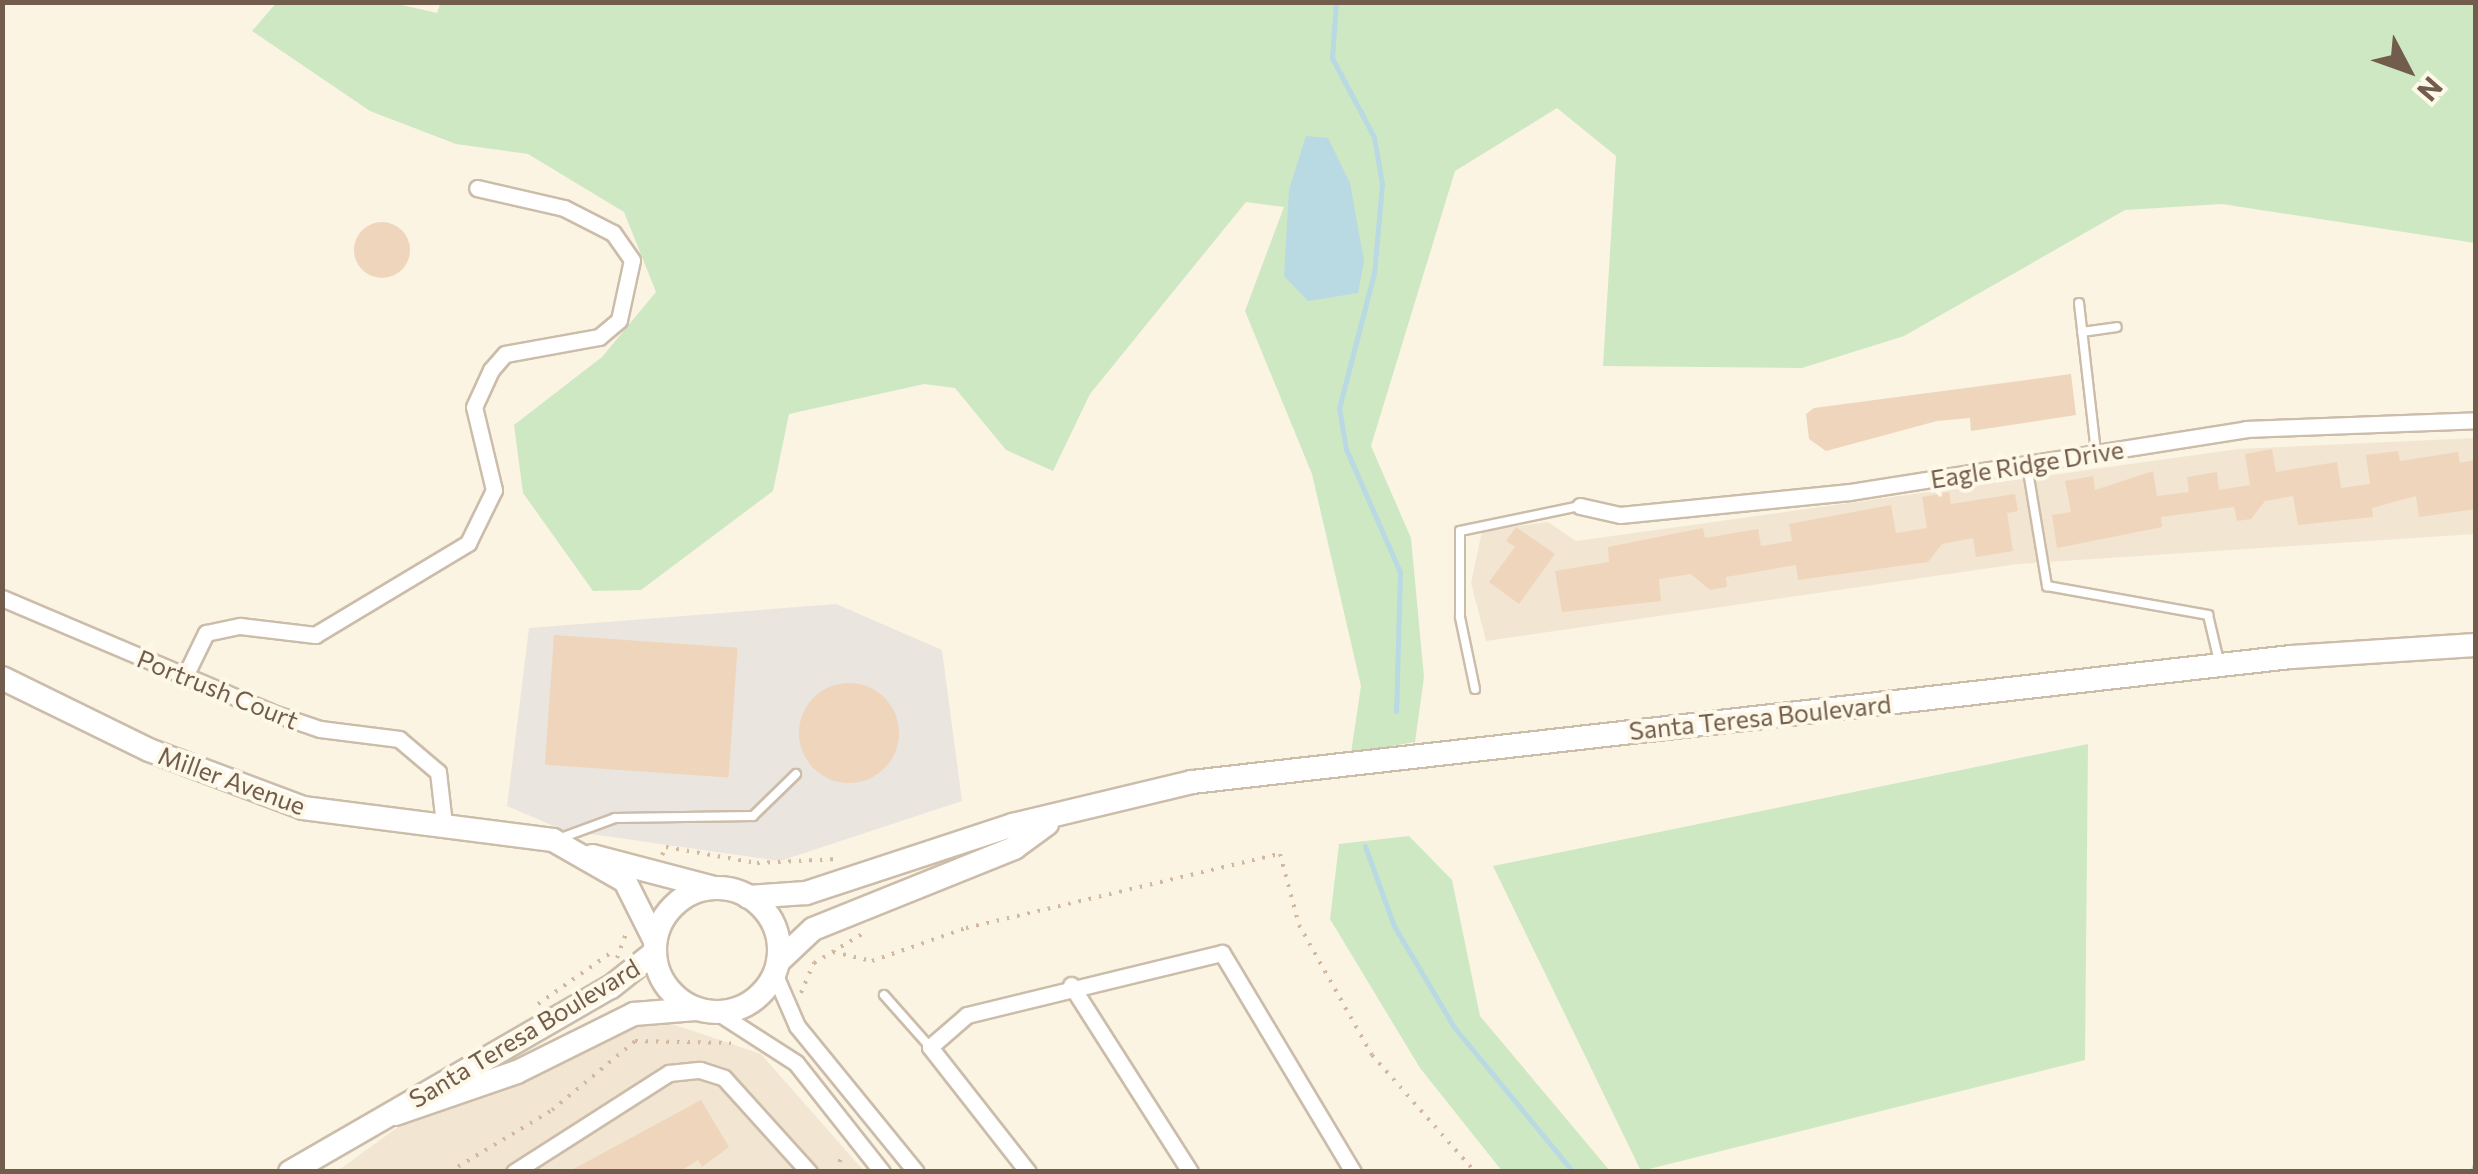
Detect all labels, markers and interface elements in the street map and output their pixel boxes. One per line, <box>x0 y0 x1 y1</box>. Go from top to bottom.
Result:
north arrow <box>2358 20 2458 120</box>
text: N <box>2411 71 2450 109</box>
street label: Eagle Ridge Drive <box>1928 434 2126 494</box>
street label: Portrush Court <box>133 643 303 735</box>
street label: Santa Teresa Boulevard <box>1627 688 1893 746</box>
street label: Miller Avenue <box>154 740 310 820</box>
street label: Santa Teresa Boulevard <box>403 952 645 1114</box>

